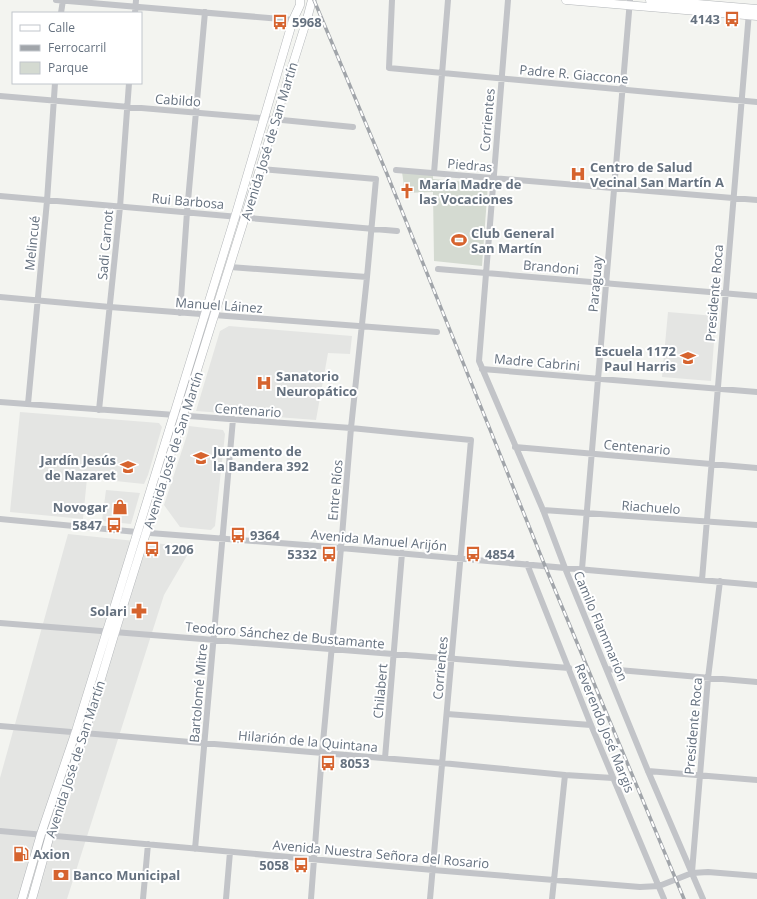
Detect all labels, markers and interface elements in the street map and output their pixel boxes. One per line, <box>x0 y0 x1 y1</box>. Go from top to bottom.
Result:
place label: 4143 <box>690 10 720 28</box>
bus stop icon: 4143 <box>723 10 741 28</box>
legend <box>12 12 142 84</box>
bus stop icon: 5968 <box>271 13 289 31</box>
place label: 5968 <box>292 13 322 31</box>
text: Calle <box>48 19 75 36</box>
text: Ferrocarril <box>48 39 106 56</box>
text: Parque <box>48 59 88 76</box>
street label: Avenida José de San Martín <box>236 60 302 222</box>
street label: Padre R. Giaccone <box>519 60 629 88</box>
street label: Corrientes <box>475 88 499 152</box>
street label: Cabildo <box>155 89 202 111</box>
street label: Piedras <box>447 154 493 176</box>
place label: Centro de Salud Vecinal San Martín A <box>590 158 724 191</box>
hospital icon: Centro de Salud Vecinal San Martín A <box>569 165 587 183</box>
place label: María Madre de las Vocaciones <box>419 175 522 208</box>
church icon: María Madre de las Vocaciones <box>398 182 416 200</box>
street label: Rui Barbosa <box>151 189 225 213</box>
street label: Sadi Carnot <box>93 209 117 281</box>
street label: Melincué <box>20 215 44 271</box>
place label: Club General San Martín <box>471 224 554 257</box>
sports icon: Club General San Martín <box>450 231 468 249</box>
street label: Presidente Roca <box>701 244 727 342</box>
street label: Paraguay <box>584 255 606 313</box>
street label: Brandoni <box>522 256 580 278</box>
street label: Manuel Láinez <box>175 293 263 317</box>
place label: Escuela 1172 Paul Harris <box>594 342 677 375</box>
street label: Madre Cabrini <box>493 349 581 375</box>
school or university icon: Escuela 1172 Paul Harris <box>679 349 697 367</box>
place label: Sanatorio Neuropático <box>276 367 357 400</box>
street label: Avenida José de San Martín <box>139 369 207 531</box>
hospital icon: Sanatorio Neuropático <box>255 374 273 392</box>
street label: Centenario <box>214 399 282 421</box>
street label: Centenario <box>603 435 671 459</box>
place label: Juramento de la Bandera 392 <box>212 442 309 475</box>
school or university icon: Juramento de la Bandera 392 <box>192 449 210 467</box>
place label: Jardín Jesús de Nazaret <box>39 451 116 484</box>
school or university icon: Jardín Jesús de Nazaret <box>119 458 137 476</box>
street label: Entre Ríos <box>323 459 347 521</box>
street label: Riachuelo <box>621 496 681 518</box>
place label: Novogar <box>53 498 108 516</box>
shop icon: Novogar <box>111 498 129 516</box>
place label: 5847 <box>72 516 103 534</box>
bus stop icon: 5847 <box>105 516 123 534</box>
street label: Avenida Manuel Arijón <box>310 525 448 555</box>
bus stop icon: 9364 <box>229 526 247 544</box>
place label: 9364 <box>250 526 280 544</box>
bus stop icon: 1206 <box>143 540 161 558</box>
place label: 1206 <box>164 540 194 558</box>
place label: 5332 <box>287 545 318 563</box>
bus stop icon: 5332 <box>320 545 338 563</box>
bus stop icon: 4854 <box>464 545 482 563</box>
place label: 4854 <box>485 545 515 563</box>
street label: Camilo Flammarion <box>570 568 632 684</box>
place label: Solari <box>90 602 127 620</box>
pharmacy icon: Solari <box>130 602 148 620</box>
street label: Teodoro Sánchez de Bustamante <box>185 617 385 653</box>
street label: Corrientes <box>428 636 452 700</box>
street label: Bartolomé Mitre <box>185 643 211 743</box>
street label: Reverendo José Margis <box>571 661 639 795</box>
street label: Chilabert <box>369 662 391 719</box>
street label: Presidente Roca <box>680 677 706 775</box>
street label: Avenida José de San Martín <box>41 678 109 840</box>
street label: Hilarión de la Quintana <box>237 726 379 756</box>
bus stop icon: 8053 <box>319 754 337 772</box>
place label: 8053 <box>340 754 370 772</box>
street label: Avenida Nuestra Señora del Rosario <box>272 836 490 872</box>
fuel station icon: Axion <box>12 845 30 863</box>
place label: Axion <box>33 845 70 863</box>
place label: 5058 <box>259 856 289 874</box>
bus stop icon: 5058 <box>292 856 310 874</box>
bank icon: Banco Municipal <box>52 866 70 884</box>
place label: Banco Municipal <box>73 866 180 884</box>

